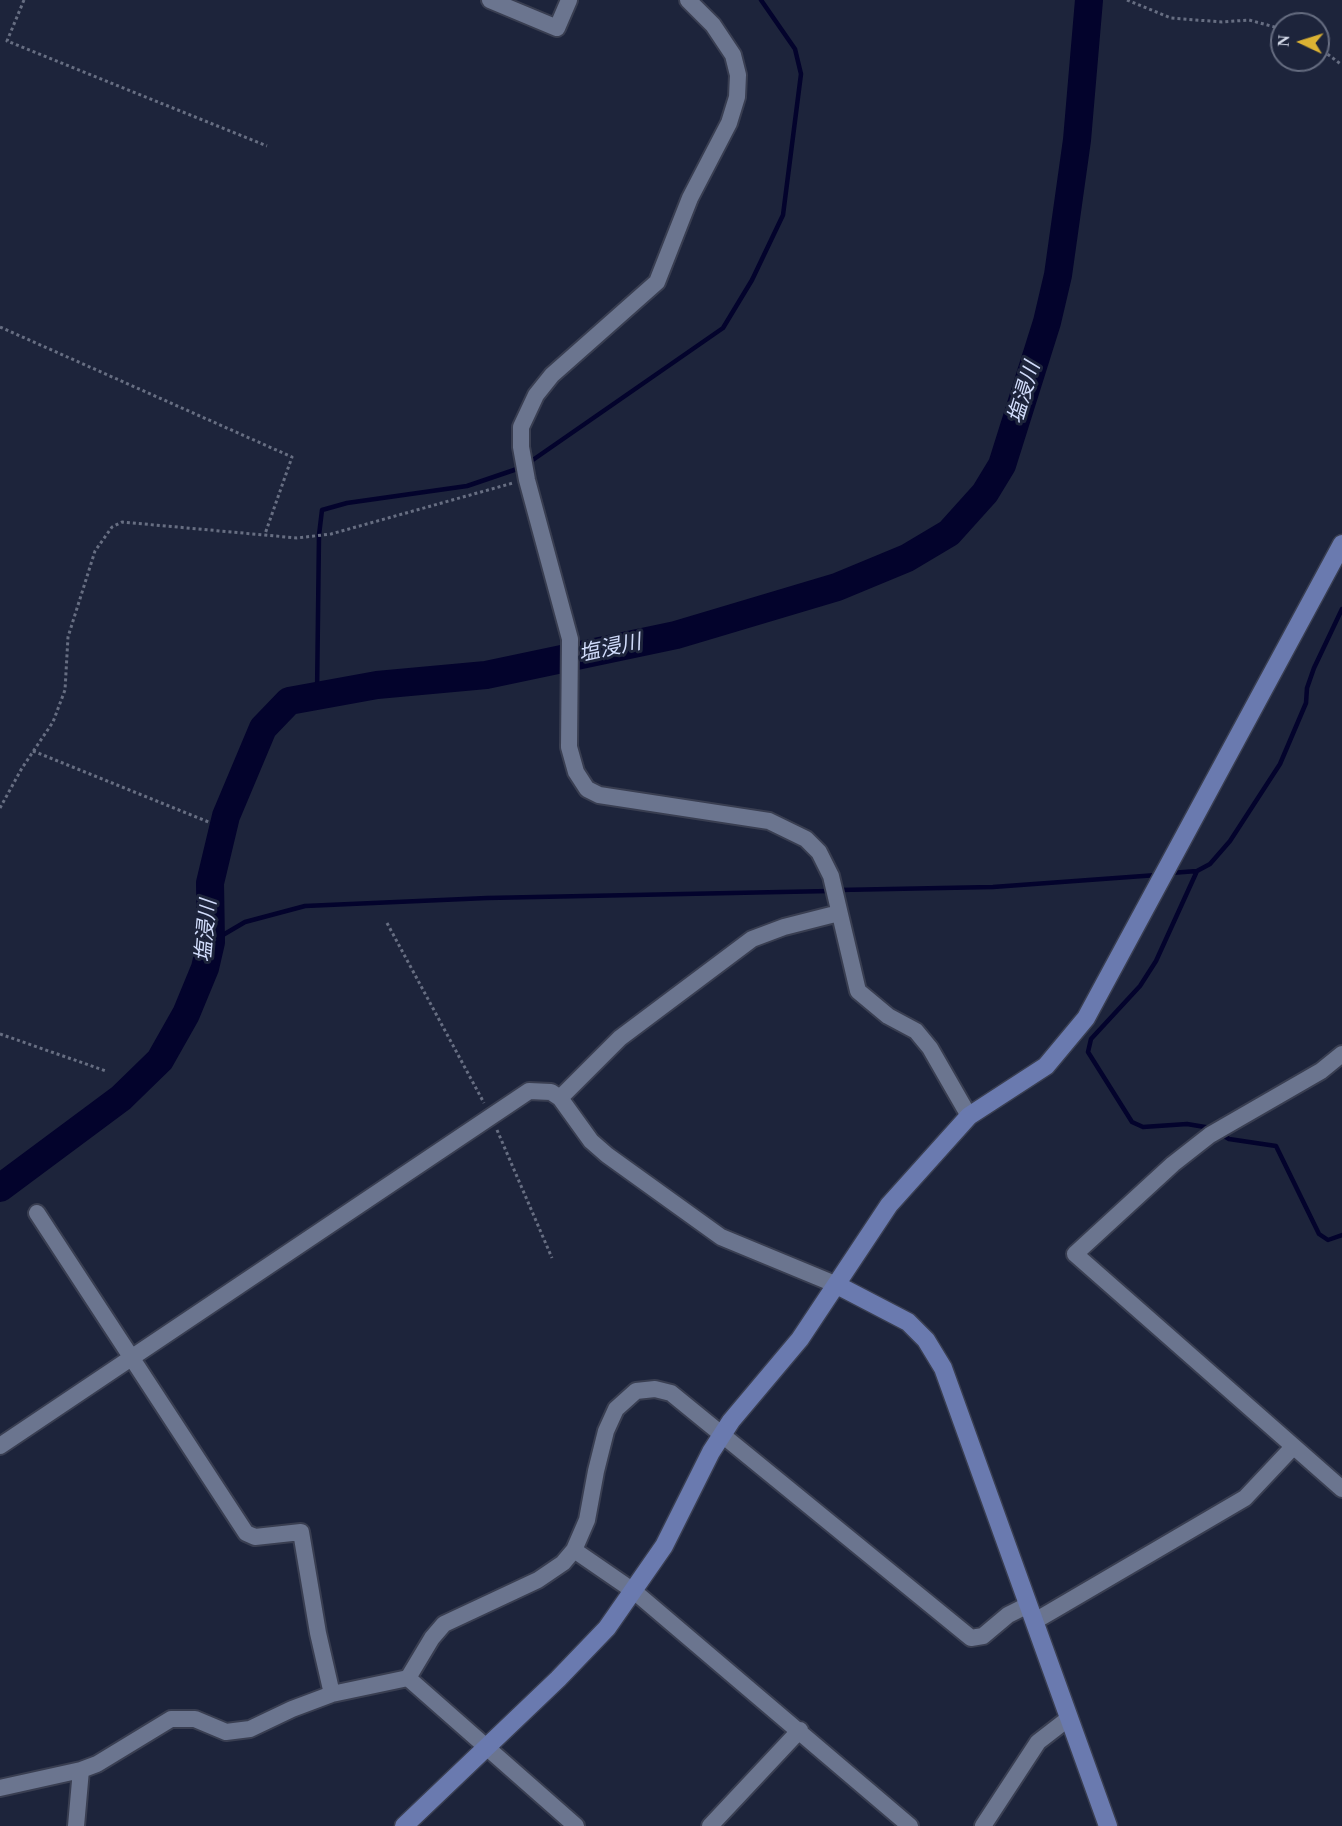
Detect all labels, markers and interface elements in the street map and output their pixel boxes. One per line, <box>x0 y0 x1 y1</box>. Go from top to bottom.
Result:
north arrow <box>1270 12 1330 72</box>
text: N <box>1275 34 1292 47</box>
water label: 塩浸川 <box>1004 359 1046 427</box>
water label: 塩浸川 <box>577 630 643 668</box>
water label: 塩浸川 <box>192 899 222 963</box>

